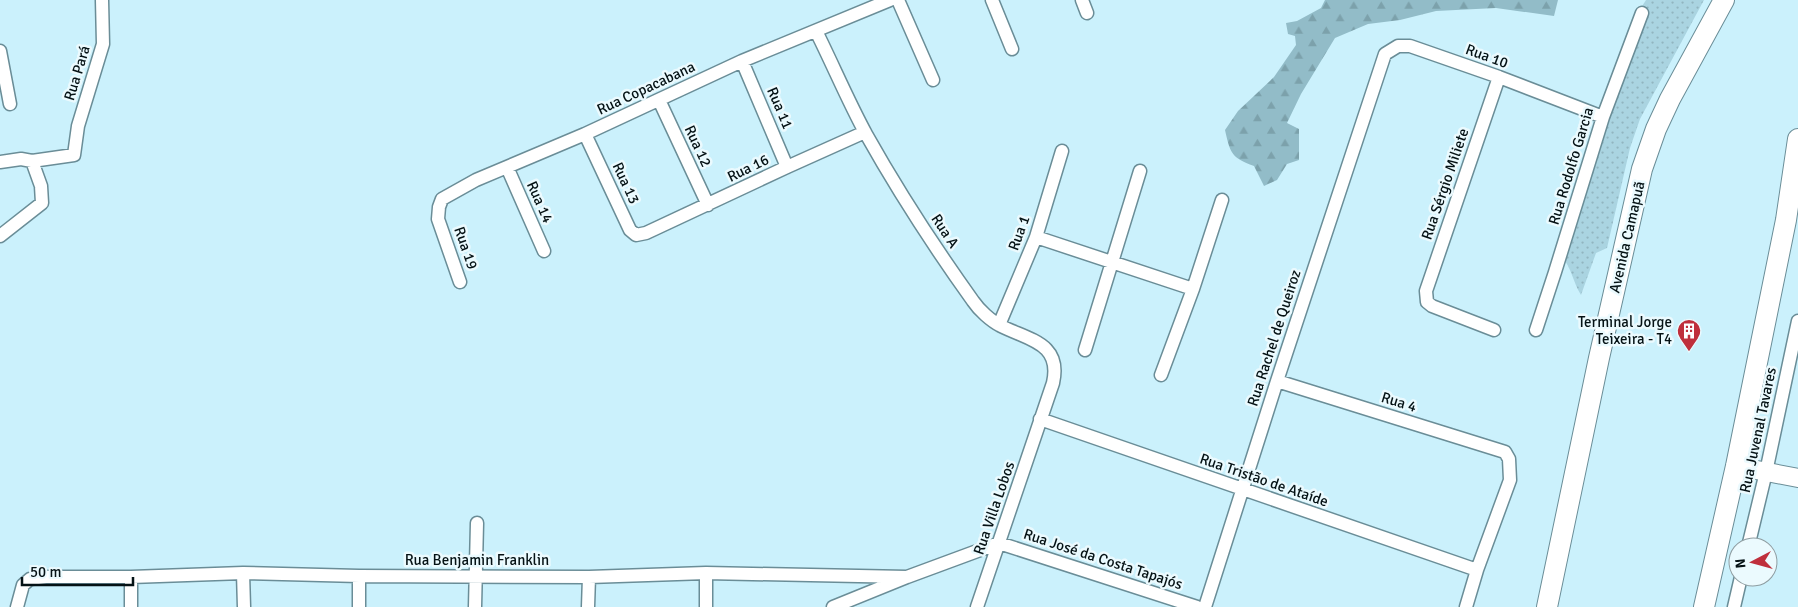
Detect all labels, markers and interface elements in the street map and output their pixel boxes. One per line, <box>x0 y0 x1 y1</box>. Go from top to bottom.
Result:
street label: Rua 10 <box>1463 40 1511 72</box>
street label: Rua Pará <box>60 43 94 103</box>
street label: Rua Copacabana <box>594 57 698 119</box>
street label: Rua 11 <box>763 84 797 132</box>
street label: Rua Rodolfo Garcia <box>1545 105 1597 227</box>
street label: Rua 12 <box>681 122 715 170</box>
street label: Rua Sérgio Miliete <box>1417 126 1473 242</box>
street label: Rua 16 <box>724 150 772 186</box>
street label: Rua 13 <box>609 159 643 207</box>
street label: Rua 14 <box>523 178 557 226</box>
street label: Avenida Camapuã <box>1605 179 1649 295</box>
street label: Rua A <box>927 211 963 251</box>
street label: Rua 1 <box>1004 213 1034 253</box>
street label: Rua 19 <box>450 224 482 272</box>
street label: Rua Rachel de Queiroz <box>1243 267 1305 409</box>
place label: Terminal Jorge Teixeira - T4 <box>1578 313 1672 348</box>
building icon: Terminal Jorge Teixeira - T4 <box>1676 318 1702 352</box>
street label: Rua Juvenal Tavares <box>1736 365 1780 494</box>
street label: Rua 4 <box>1379 388 1419 416</box>
street label: Rua Tristão de Ataíde <box>1197 450 1331 510</box>
street label: Rua Villa Lobos <box>970 459 1019 557</box>
street label: Rua José da Costa Tapajós <box>1021 525 1185 593</box>
north arrow <box>1728 537 1778 587</box>
street label: Rua Benjamin Franklin <box>405 551 549 569</box>
scale bar <box>22 554 134 586</box>
text: N <box>1732 558 1750 569</box>
text: 50 m <box>30 563 61 581</box>

